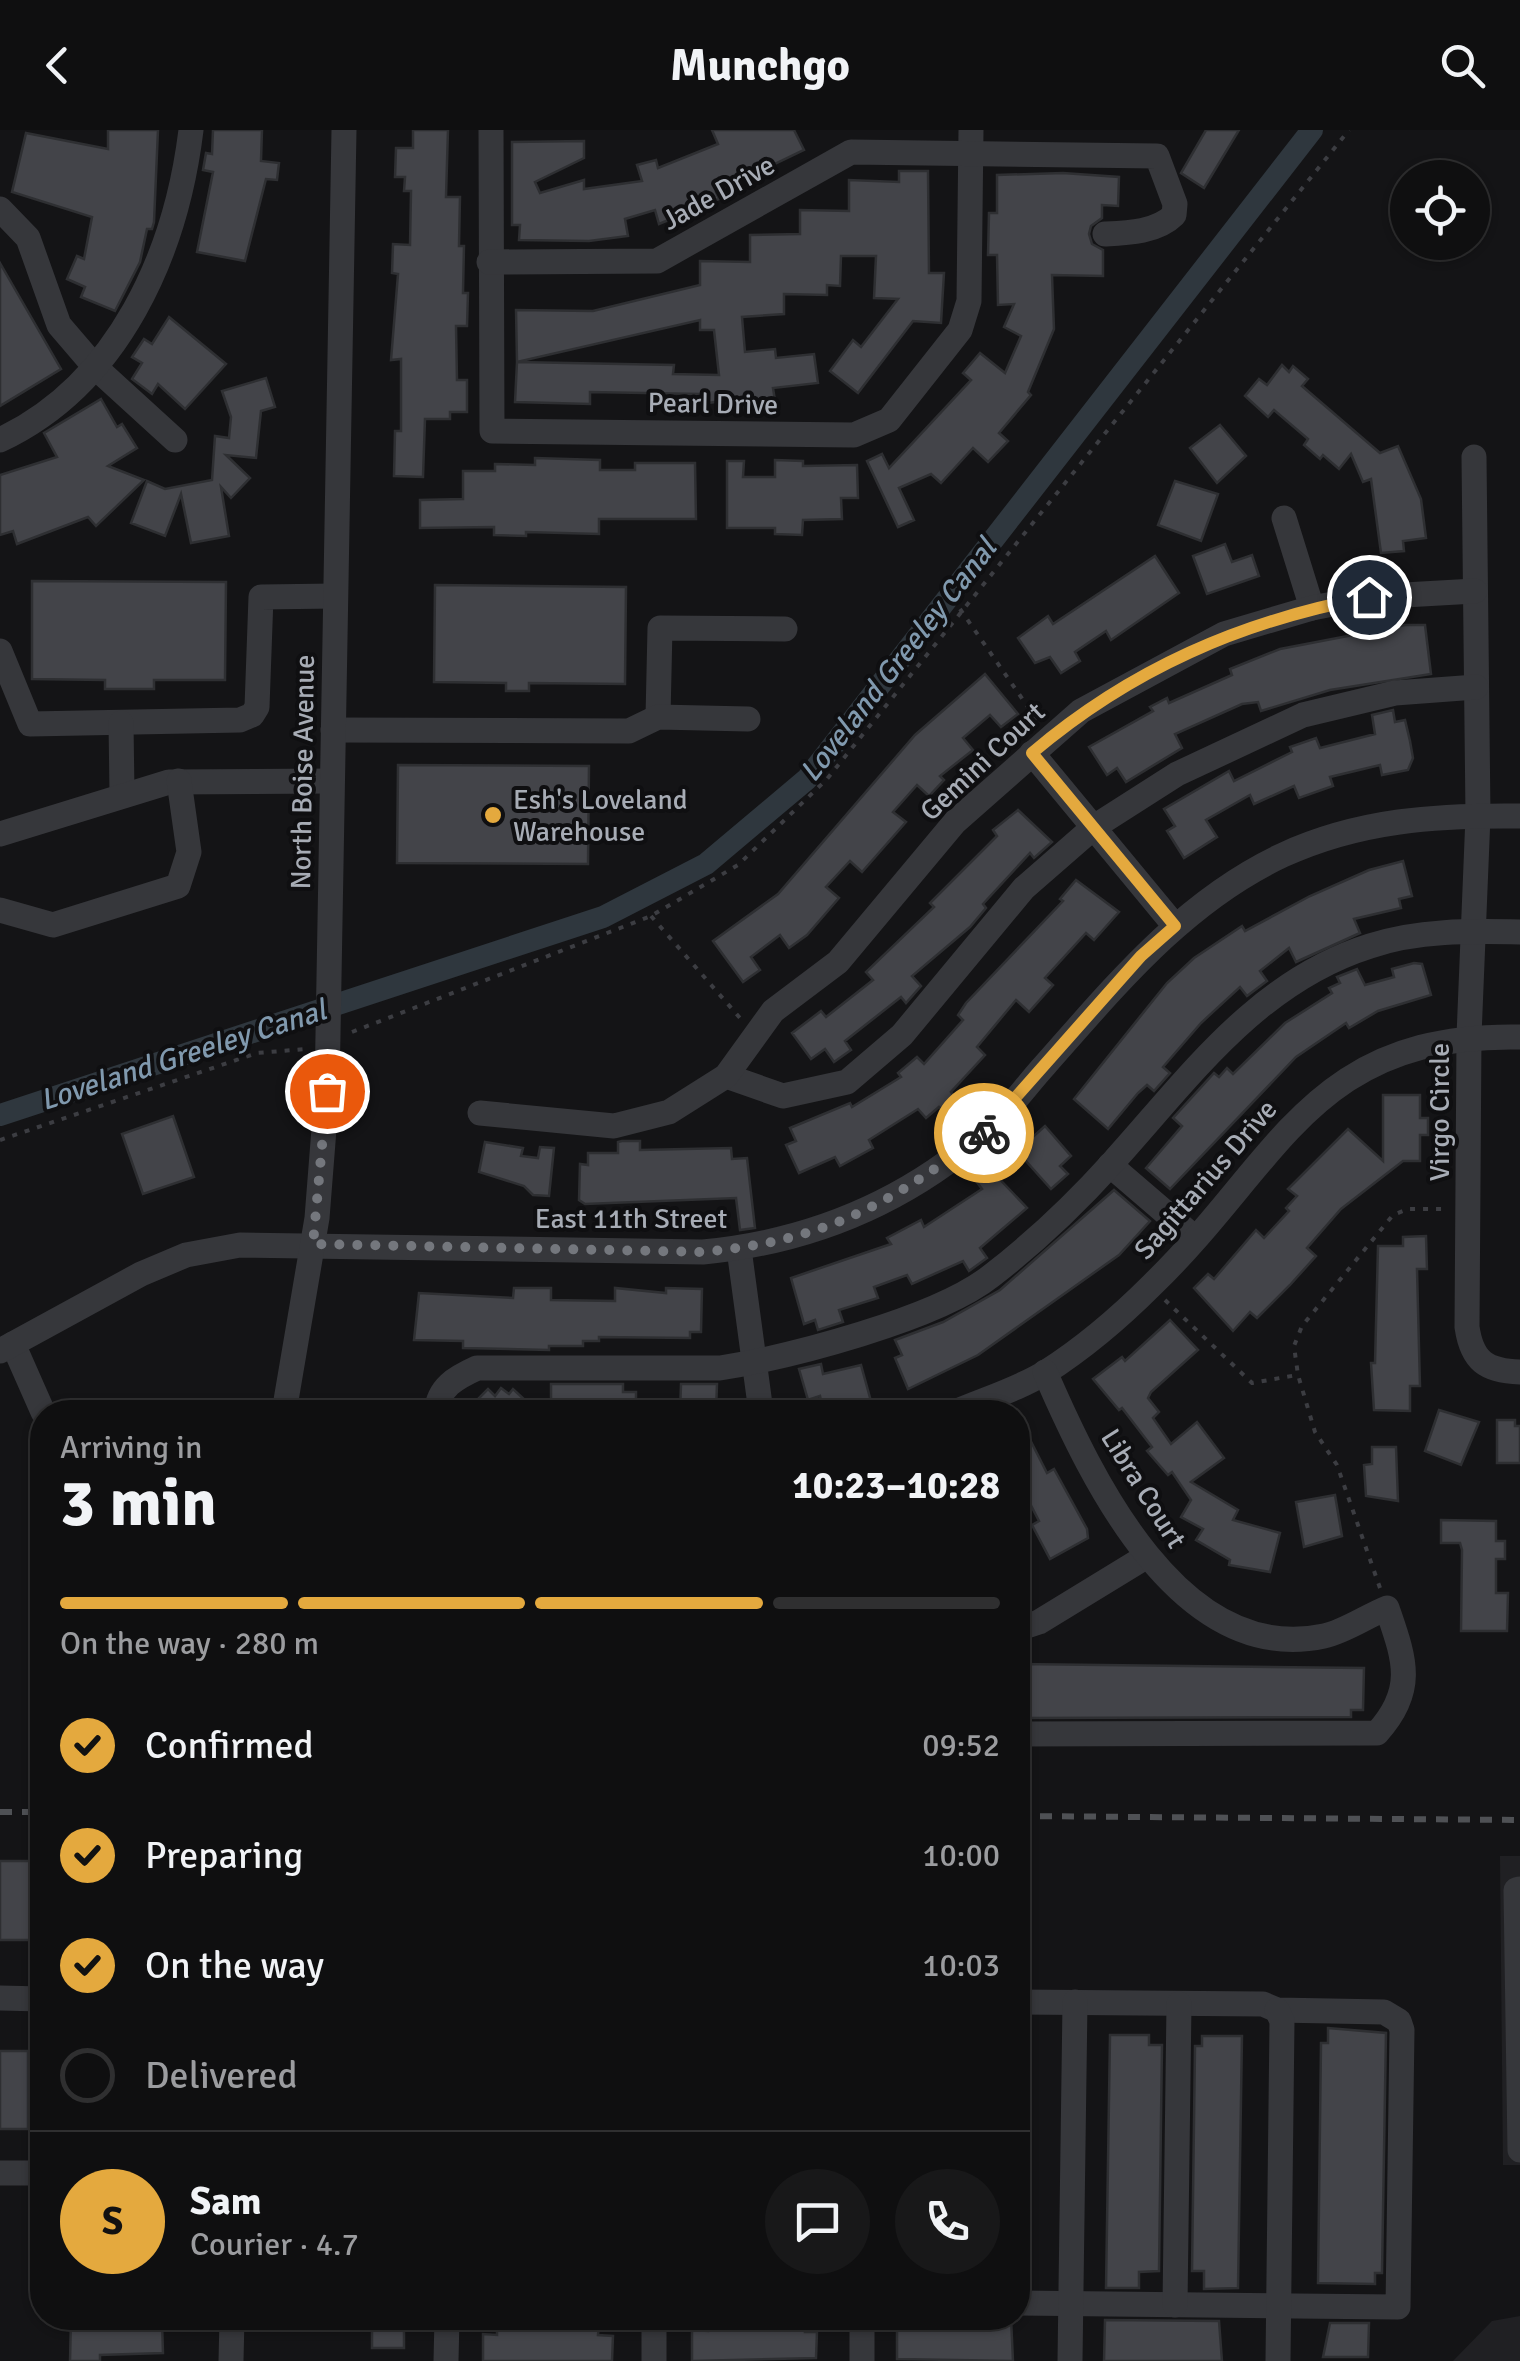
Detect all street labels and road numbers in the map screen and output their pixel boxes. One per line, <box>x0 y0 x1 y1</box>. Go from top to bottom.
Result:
street label: Jade Drive <box>656 148 781 238</box>
street label: Pearl Drive <box>647 386 779 422</box>
street label: North Boise Avenue <box>284 654 322 890</box>
street label: Gemini Court <box>913 695 1052 828</box>
street label: Virgo Circle <box>1423 1043 1457 1181</box>
street label: Sagittarius Drive <box>1127 1093 1284 1266</box>
street label: East 11th Street <box>535 1202 727 1236</box>
street label: Libra Court <box>1093 1423 1193 1555</box>

